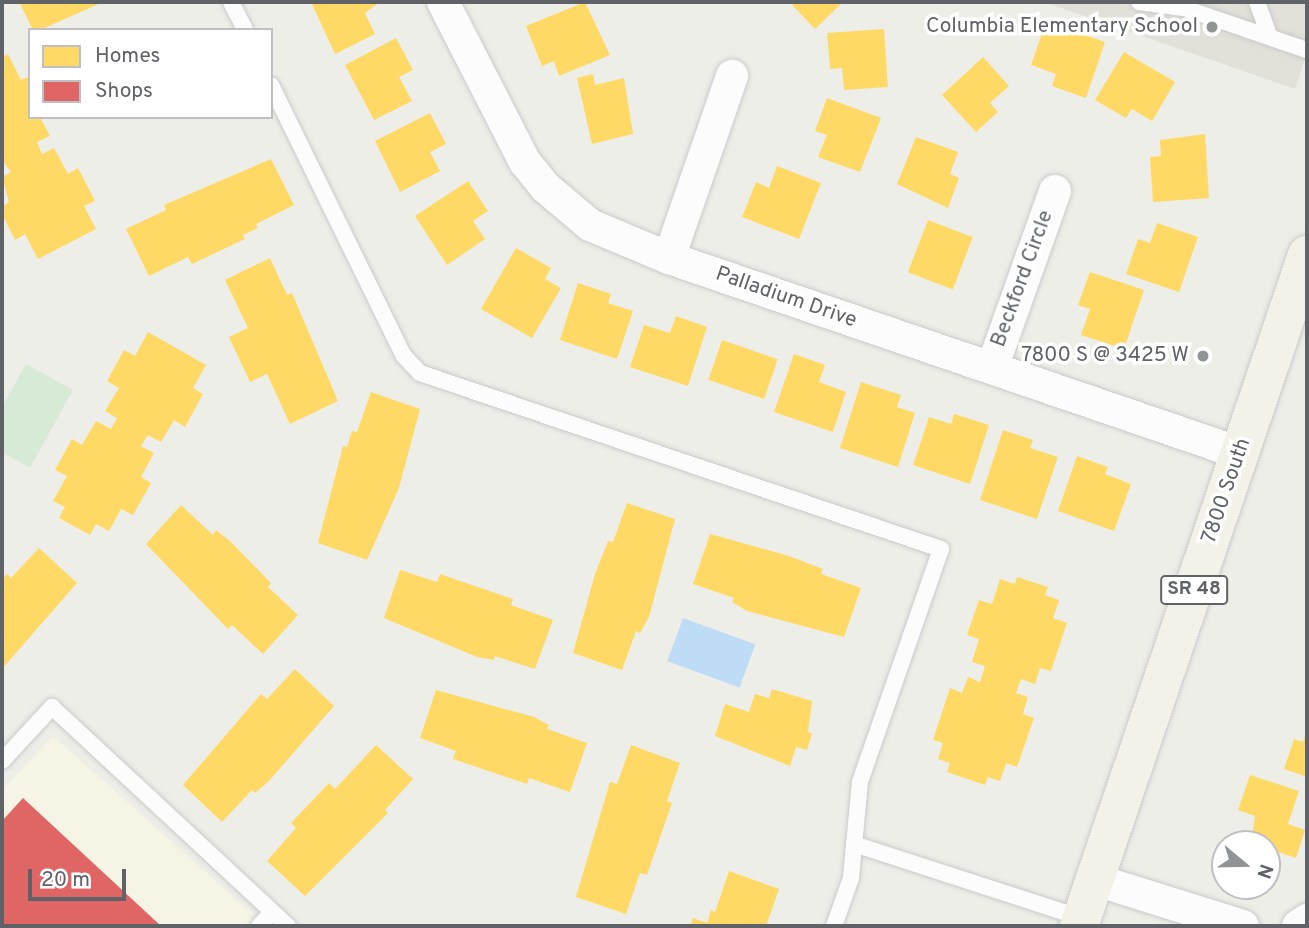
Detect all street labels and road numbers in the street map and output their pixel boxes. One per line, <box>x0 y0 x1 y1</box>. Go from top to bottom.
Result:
street label: Beckford Circle <box>987 207 1059 351</box>
street label: Palladium Drive <box>712 262 860 334</box>
street label: 7800 South <box>1197 435 1257 547</box>
road number: SR 48 <box>1159 575 1229 606</box>

